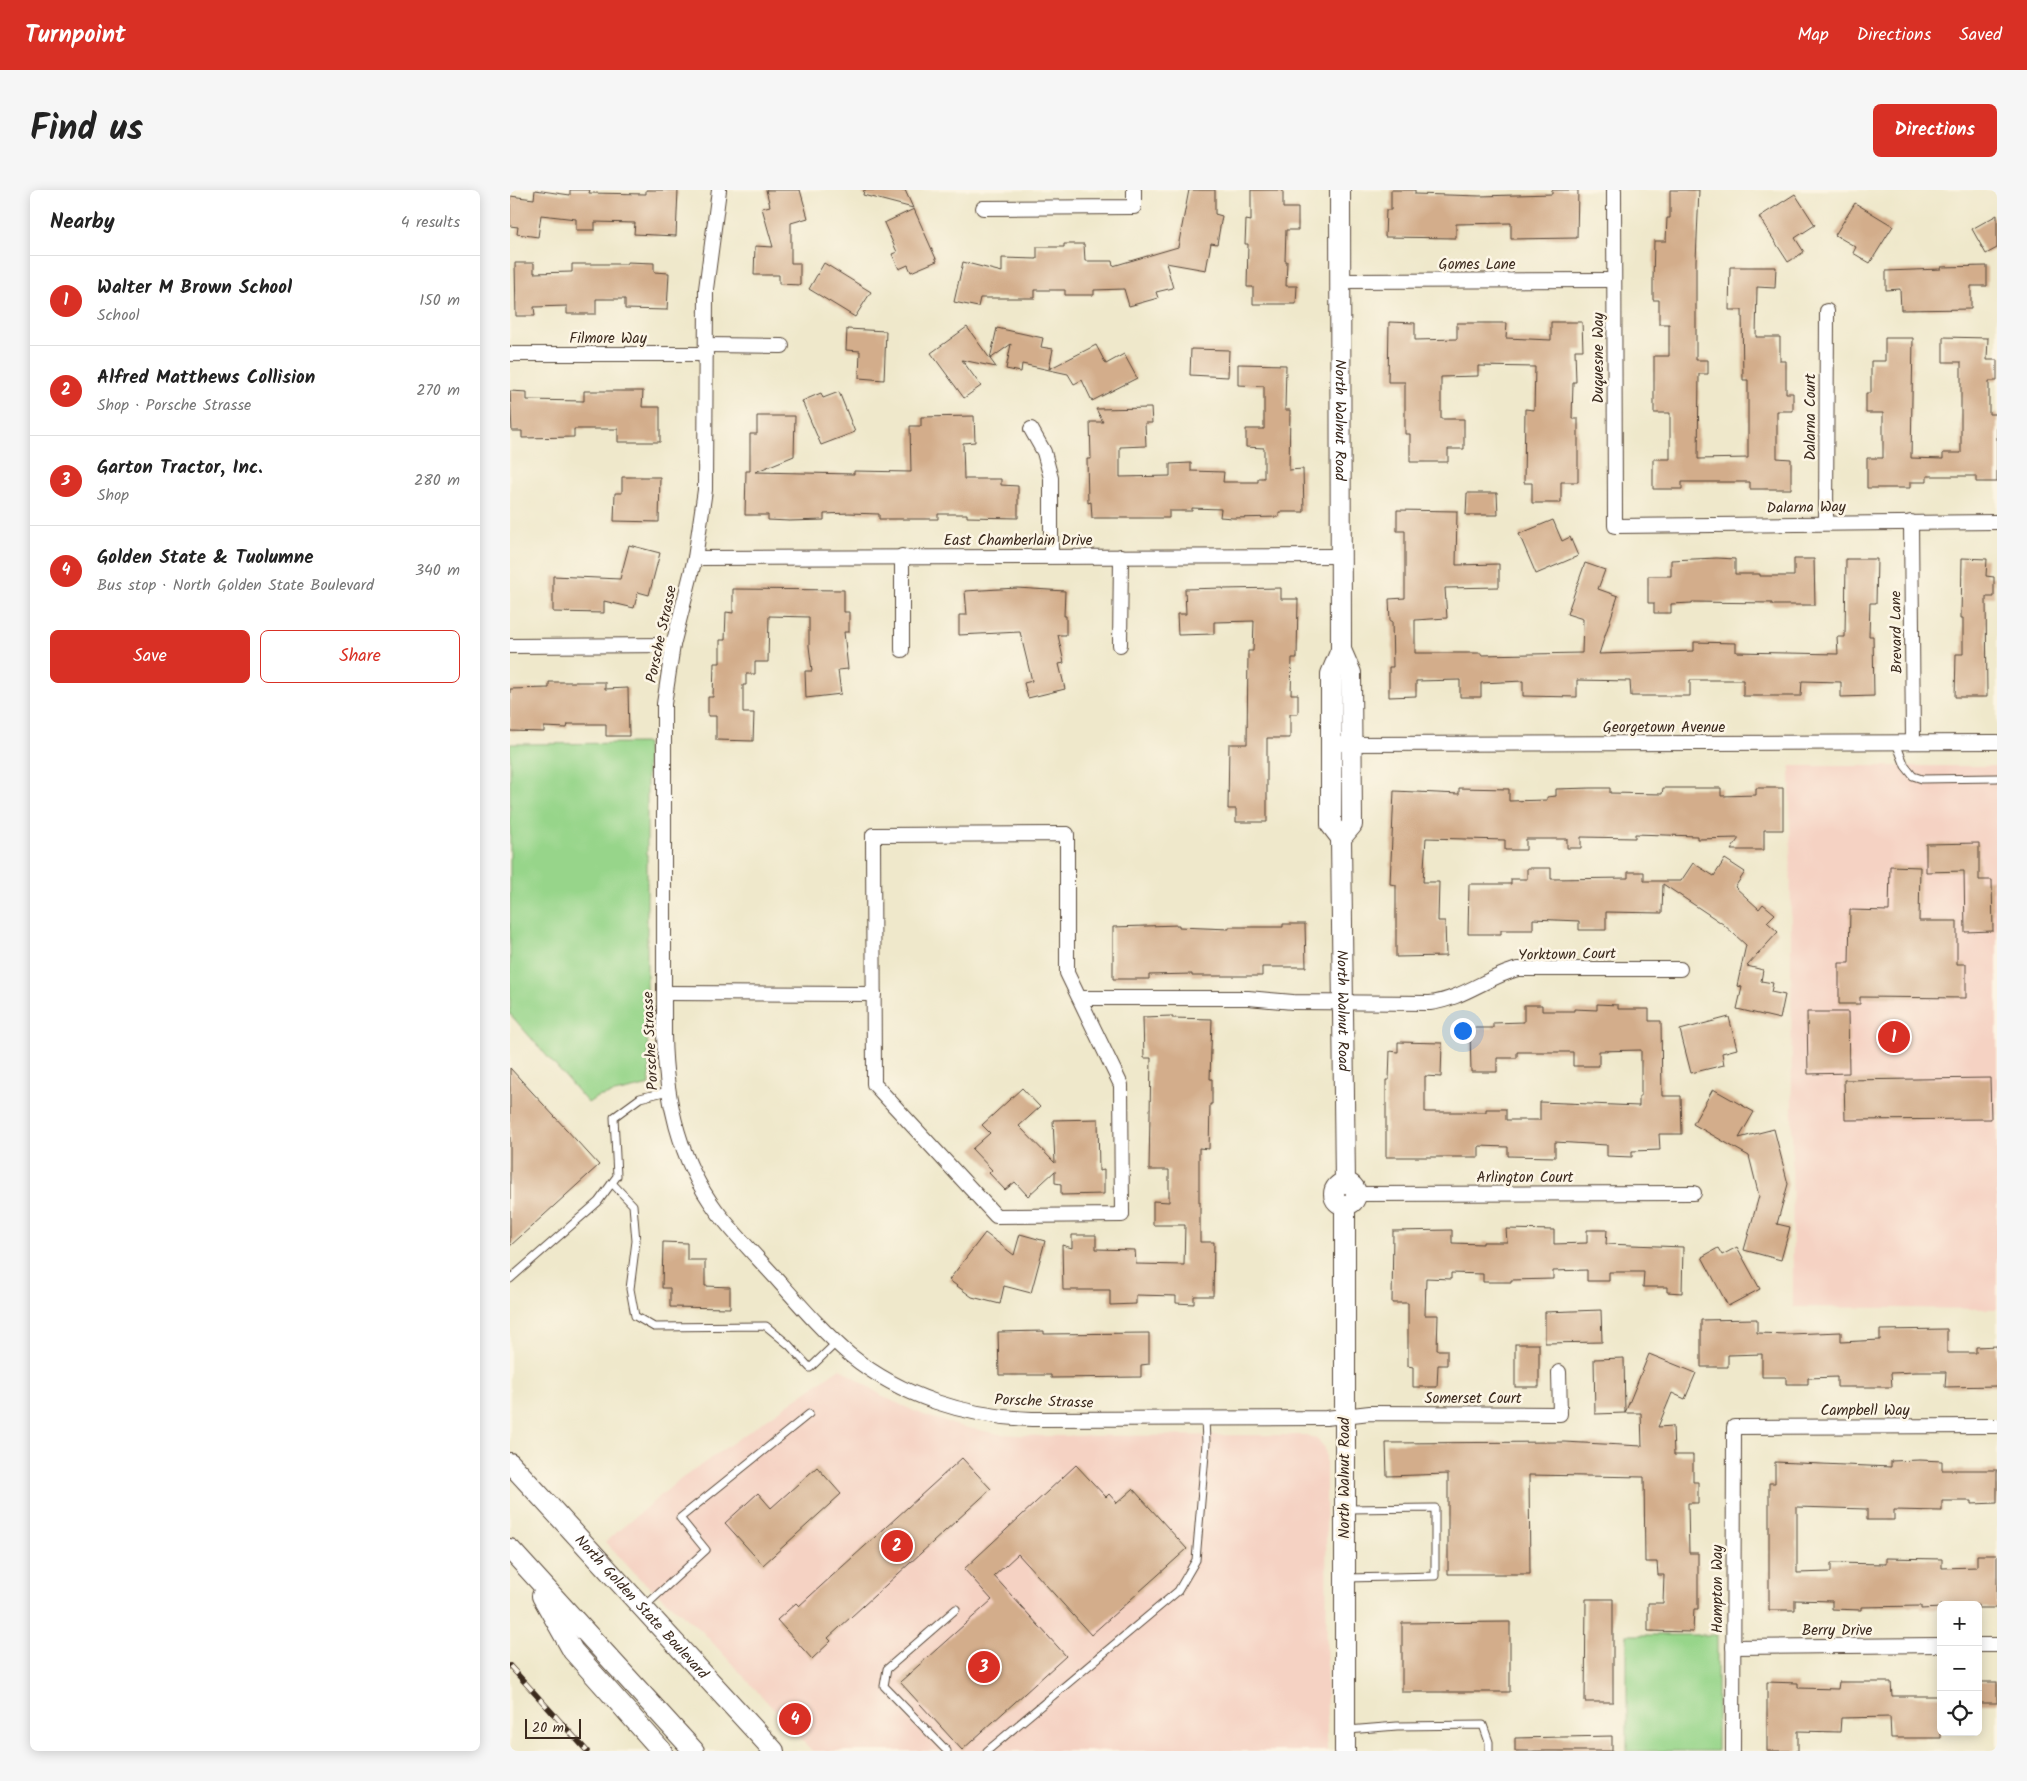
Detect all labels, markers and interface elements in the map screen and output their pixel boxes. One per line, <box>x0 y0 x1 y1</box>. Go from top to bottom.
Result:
text: Turnpoint <box>25 16 126 55</box>
text: Map <box>1797 21 1829 50</box>
text: Directions <box>1857 21 1931 50</box>
text: Saved <box>1959 21 2002 50</box>
text: Find us <box>30 102 143 158</box>
button: Directions <box>1873 104 1997 157</box>
text: Nearby <box>50 206 115 239</box>
text: 4 results <box>401 210 460 235</box>
street label: Gomes Lane <box>1438 253 1516 277</box>
text: Walter M Brown School <box>97 273 292 303</box>
text: 1 <box>64 288 68 313</box>
text: 150 m <box>419 288 460 313</box>
text: School <box>97 303 140 328</box>
street label: Duquesne Way <box>1587 312 1611 403</box>
street label: Filmore Way <box>569 327 648 351</box>
street label: North Walnut Road <box>1327 359 1352 481</box>
text: Alfred Matthews Collision <box>97 363 315 393</box>
street label: Dalarna Court <box>1799 373 1823 461</box>
text: 2 <box>61 378 71 403</box>
text: 270 m <box>416 378 460 403</box>
text: Shop · Porsche Strasse <box>97 393 251 418</box>
text: Garton Tractor, Inc. <box>97 453 263 483</box>
text: 3 <box>62 468 70 493</box>
text: 280 m <box>414 468 460 493</box>
text: Shop <box>97 483 129 508</box>
street label: Dalarna Way <box>1766 495 1847 521</box>
street label: East Chamberlain Drive <box>943 529 1093 553</box>
text: Golden State & Tuolumne <box>97 543 313 573</box>
text: 4 <box>62 558 70 583</box>
text: 340 m <box>415 558 460 583</box>
text: Bus stop · North Golden State Boulevard <box>97 573 374 598</box>
street label: Porsche Strasse <box>640 583 684 685</box>
street label: Brevard Lane <box>1884 590 1910 674</box>
button: Save <box>50 630 250 683</box>
button: Share <box>260 630 460 683</box>
street label: Georgetown Avenue <box>1603 716 1725 740</box>
street label: Yorktown Court <box>1518 942 1616 968</box>
street label: North Walnut Road <box>1329 950 1355 1072</box>
street label: Porsche Strasse <box>636 991 666 1091</box>
your location <box>1450 1018 1476 1044</box>
pin: 1 <box>1878 1018 1910 1056</box>
street label: Arlington Court <box>1477 1166 1574 1190</box>
street label: Somerset Court <box>1424 1387 1522 1411</box>
street label: Porsche Strasse <box>994 1388 1094 1416</box>
street label: Campbell Way <box>1821 1399 1910 1423</box>
street label: North Walnut Road <box>1333 1417 1357 1539</box>
pin: 2 <box>881 1527 913 1565</box>
street label: North Golden State Boulevard <box>568 1530 714 1686</box>
street label: Hampton Way <box>1706 1544 1730 1633</box>
map controls <box>1937 1601 1982 1736</box>
button: + <box>1937 1601 1982 1646</box>
street label: Berry Drive <box>1802 1619 1873 1643</box>
button: − <box>1937 1646 1982 1691</box>
pin: 3 <box>968 1648 1000 1686</box>
button: locate <box>1937 1691 1982 1736</box>
pin: 4 <box>779 1700 811 1738</box>
scale bar <box>525 1716 581 1739</box>
text: 20 m <box>532 1717 564 1739</box>

